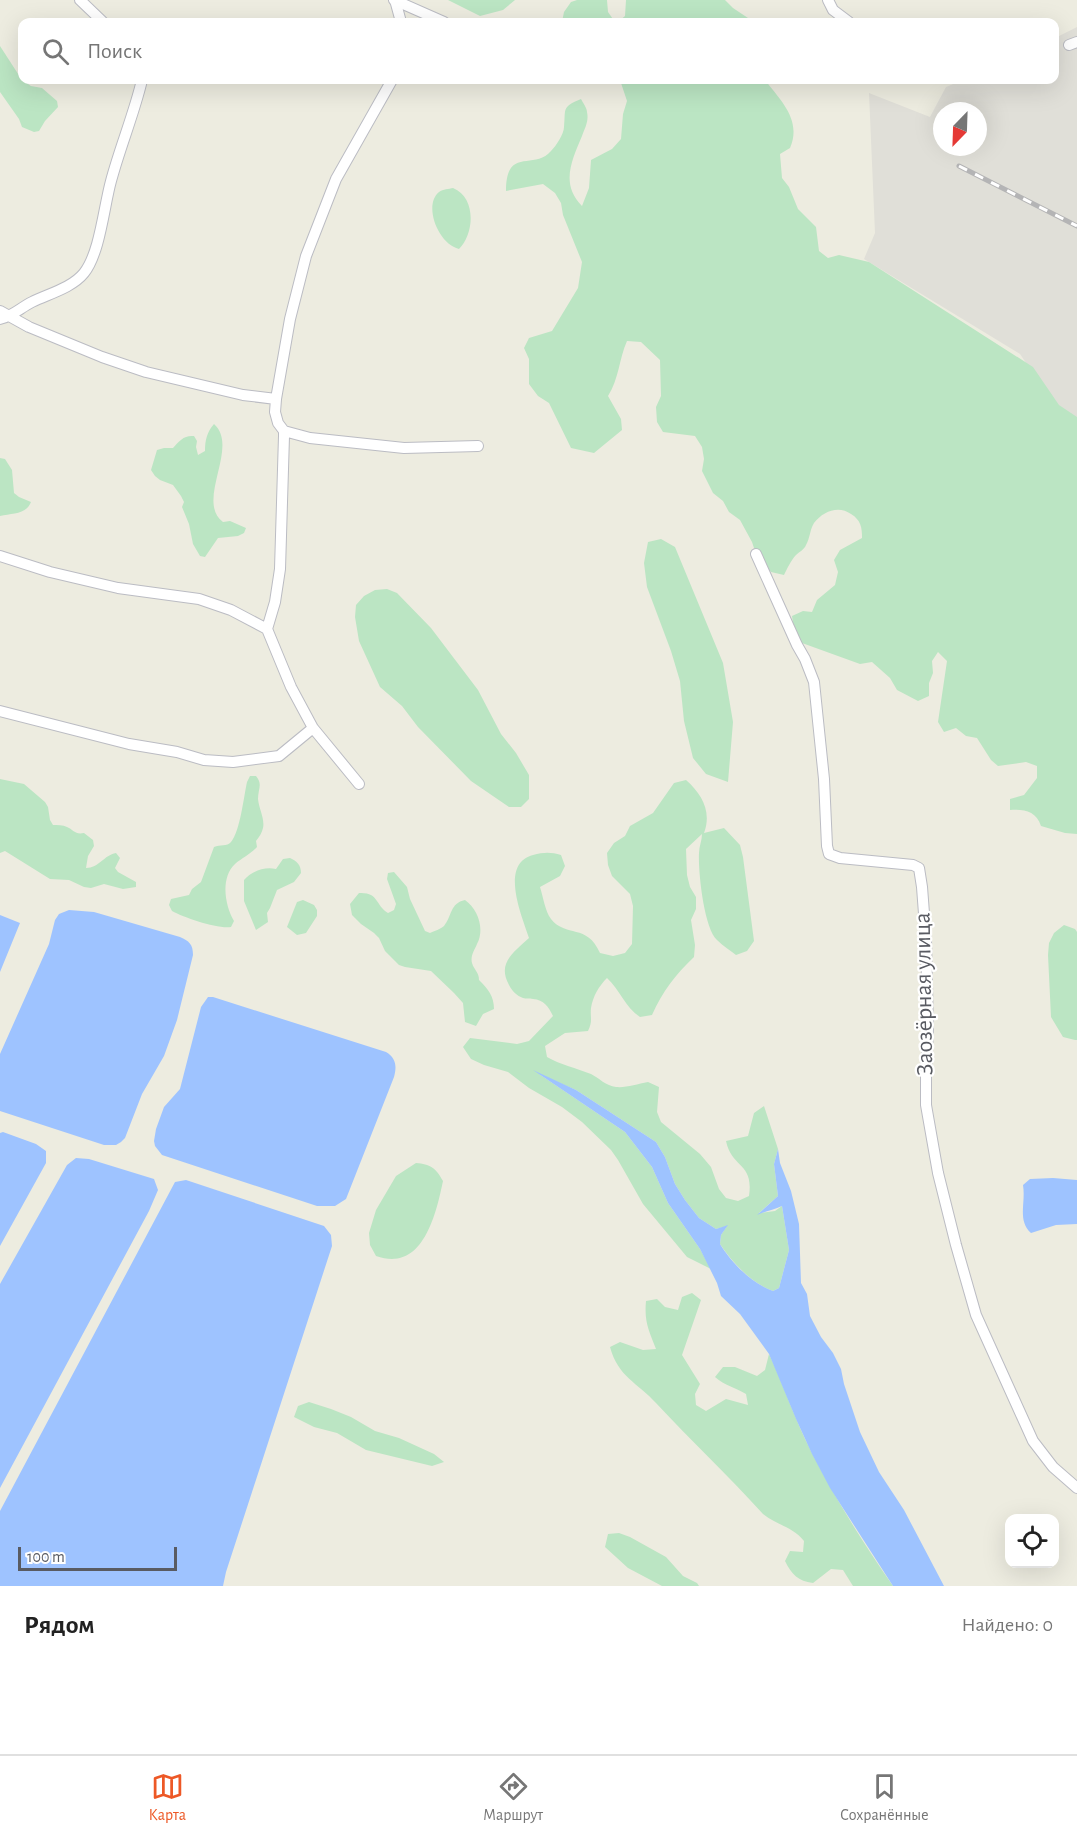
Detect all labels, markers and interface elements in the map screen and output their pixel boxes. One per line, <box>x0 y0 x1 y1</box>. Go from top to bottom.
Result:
search box <box>18 18 1059 84</box>
icon: search <box>39 35 72 68</box>
text: Поиск <box>87 40 142 62</box>
north arrow <box>933 102 987 156</box>
street label: Заозёрная улица <box>911 912 937 1076</box>
map controls <box>1005 1514 1059 1568</box>
button: locate <box>1005 1514 1059 1568</box>
scale bar <box>18 1544 177 1572</box>
text: 100 m <box>27 1549 65 1565</box>
text: Рядом <box>24 1612 95 1638</box>
text: Найдено: 0 <box>962 1615 1053 1635</box>
tab: Карта <box>148 1770 186 1825</box>
tab: Маршрут <box>483 1770 543 1825</box>
tab: Сохранённые <box>840 1770 929 1825</box>

